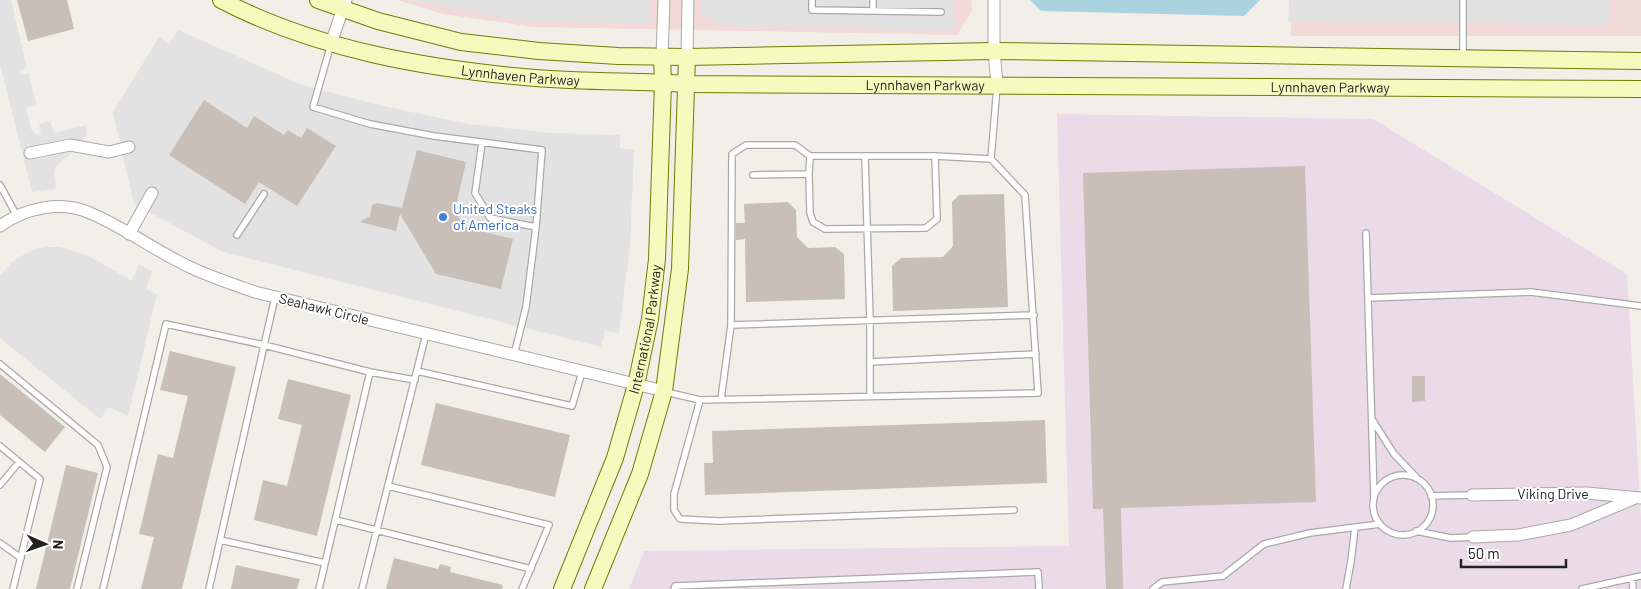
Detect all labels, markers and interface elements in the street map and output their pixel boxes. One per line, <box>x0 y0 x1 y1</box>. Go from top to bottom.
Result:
street label: Lynnhaven Parkway <box>460 61 581 88</box>
street label: Lynnhaven Parkway <box>866 76 985 94</box>
street label: Lynnhaven Parkway <box>1271 78 1390 96</box>
place label: United Steaks of America <box>453 200 538 233</box>
marker: United Steaks of America <box>437 211 449 223</box>
street label: International Parkway <box>625 263 664 396</box>
street label: Seahawk Circle <box>277 289 371 328</box>
street label: Viking Drive <box>1517 485 1589 502</box>
north arrow <box>20 519 70 569</box>
scale bar <box>1461 536 1566 568</box>
text: N <box>50 540 67 549</box>
text: 50 m <box>1468 544 1500 562</box>

